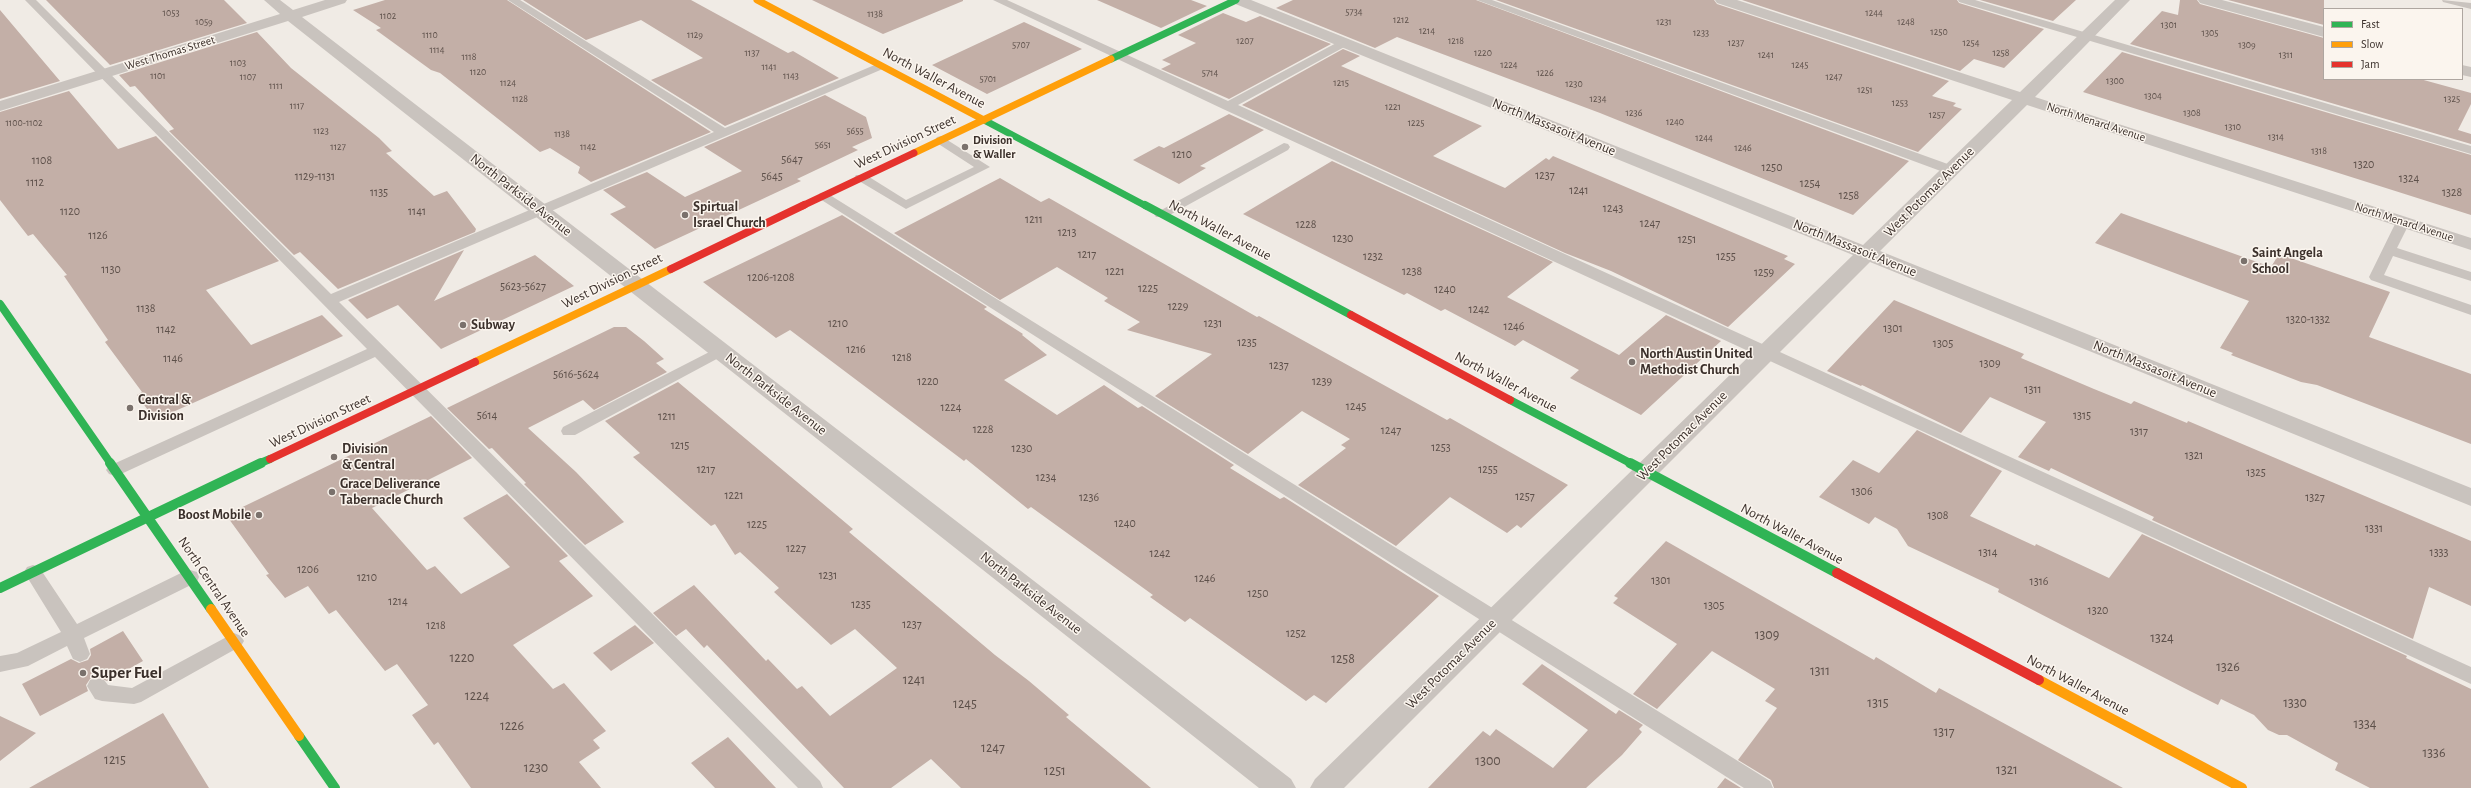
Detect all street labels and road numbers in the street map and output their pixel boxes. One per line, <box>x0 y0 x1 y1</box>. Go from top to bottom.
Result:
street label: West Thomas Street <box>123 32 217 74</box>
street label: North Waller Avenue <box>880 44 988 112</box>
street label: North Massasoit Avenue <box>1490 95 1618 159</box>
street label: North Menard Avenue <box>2045 99 2147 145</box>
street label: West Division Street <box>852 111 958 173</box>
street label: West Potomac Avenue <box>1880 143 1978 241</box>
street label: North Parkside Avenue <box>467 150 575 240</box>
street label: North Waller Avenue <box>1166 196 1274 264</box>
street label: North Menard Avenue <box>2353 199 2455 245</box>
street label: North Massasoit Avenue <box>1791 216 1919 280</box>
street label: West Division Street <box>559 249 665 313</box>
street label: North Massasoit Avenue <box>2091 337 2219 401</box>
street label: North Waller Avenue <box>1452 348 1560 416</box>
street label: North Parkside Avenue <box>722 349 830 439</box>
street label: West Potomac Avenue <box>1633 387 1731 485</box>
street label: West Division Street <box>267 390 373 452</box>
street label: North Waller Avenue <box>1738 500 1846 568</box>
street label: North Central Avenue <box>174 534 254 640</box>
street label: North Parkside Avenue <box>977 548 1085 638</box>
street label: West Potomac Avenue <box>1402 615 1500 713</box>
street label: North Waller Avenue <box>2024 651 2132 719</box>

